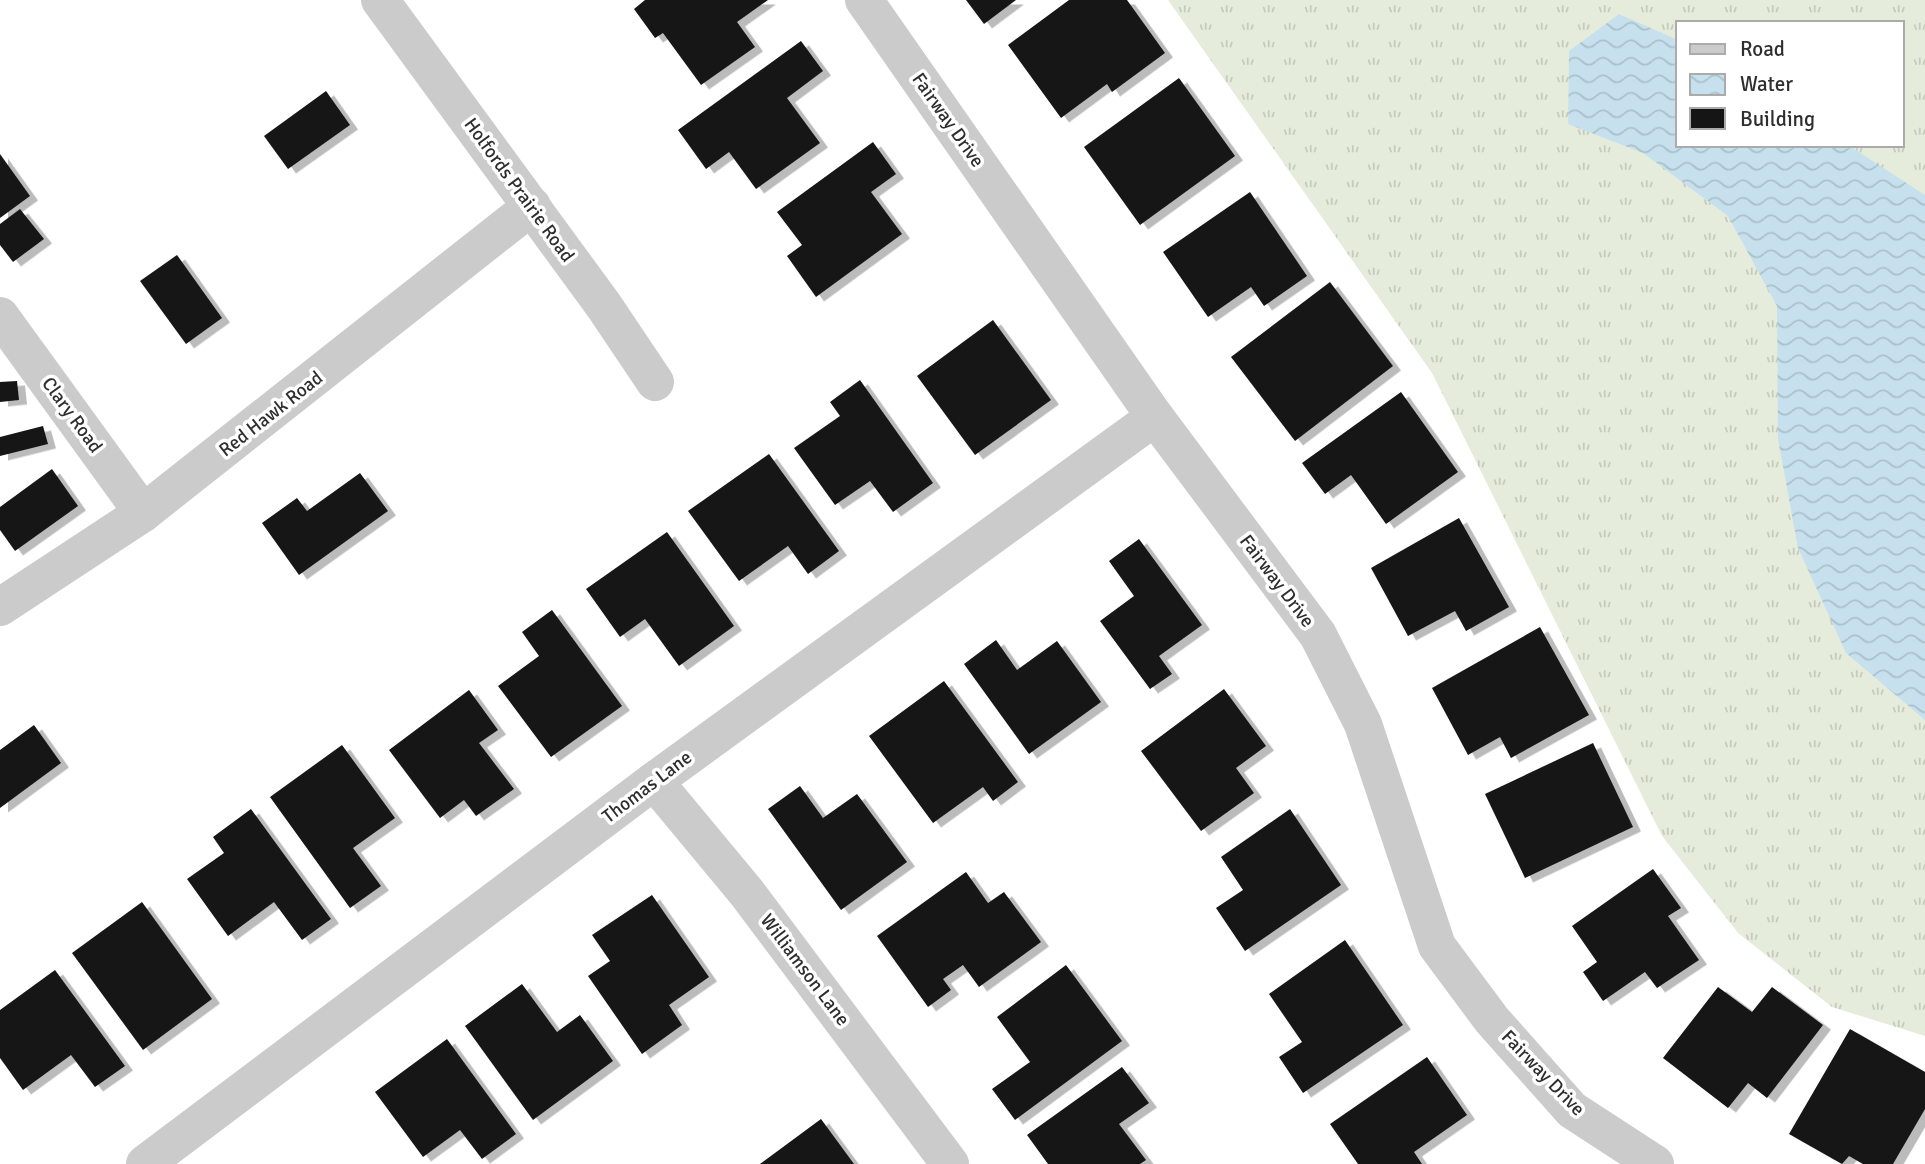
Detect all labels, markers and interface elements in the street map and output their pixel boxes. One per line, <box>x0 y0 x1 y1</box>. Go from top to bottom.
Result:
legend <box>1676 21 1904 147</box>
text: Road <box>1740 36 1785 62</box>
street label: Fairway Drive <box>907 68 989 172</box>
text: Water <box>1740 71 1793 97</box>
text: Building <box>1740 106 1815 132</box>
street label: Holfords Prairie Road <box>459 113 579 267</box>
street label: Red Hawk Road <box>214 366 328 462</box>
street label: Clary Road <box>36 372 108 458</box>
street label: Fairway Drive <box>1234 530 1320 632</box>
street label: Thomas Lane <box>597 745 697 829</box>
street label: Williamson Lane <box>755 909 855 1031</box>
street label: Fairway Drive <box>1496 1025 1590 1121</box>

